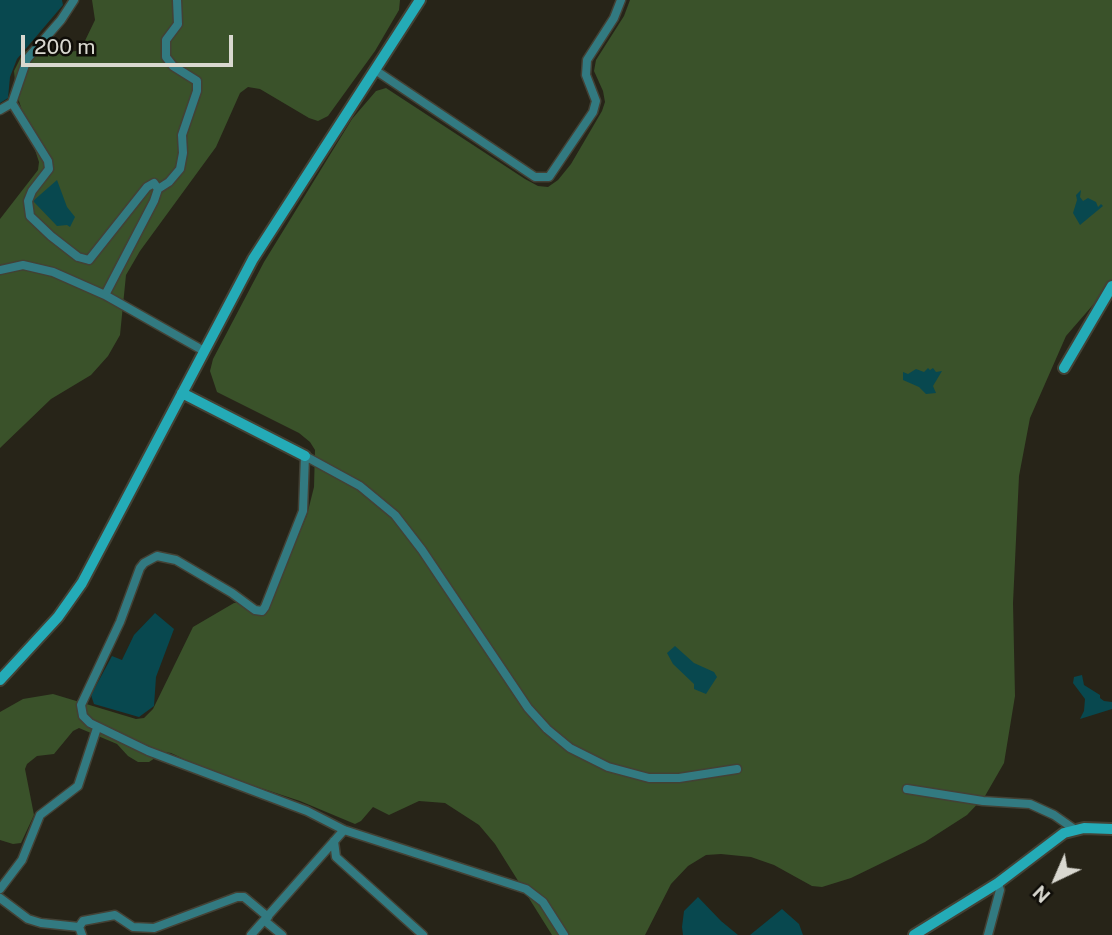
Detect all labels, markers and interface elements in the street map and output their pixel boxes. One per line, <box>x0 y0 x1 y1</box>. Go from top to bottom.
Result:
scale bar <box>24 21 236 65</box>
text: 200 m <box>34 34 95 59</box>
north arrow <box>1021 844 1091 914</box>
text: N <box>1028 881 1054 907</box>

